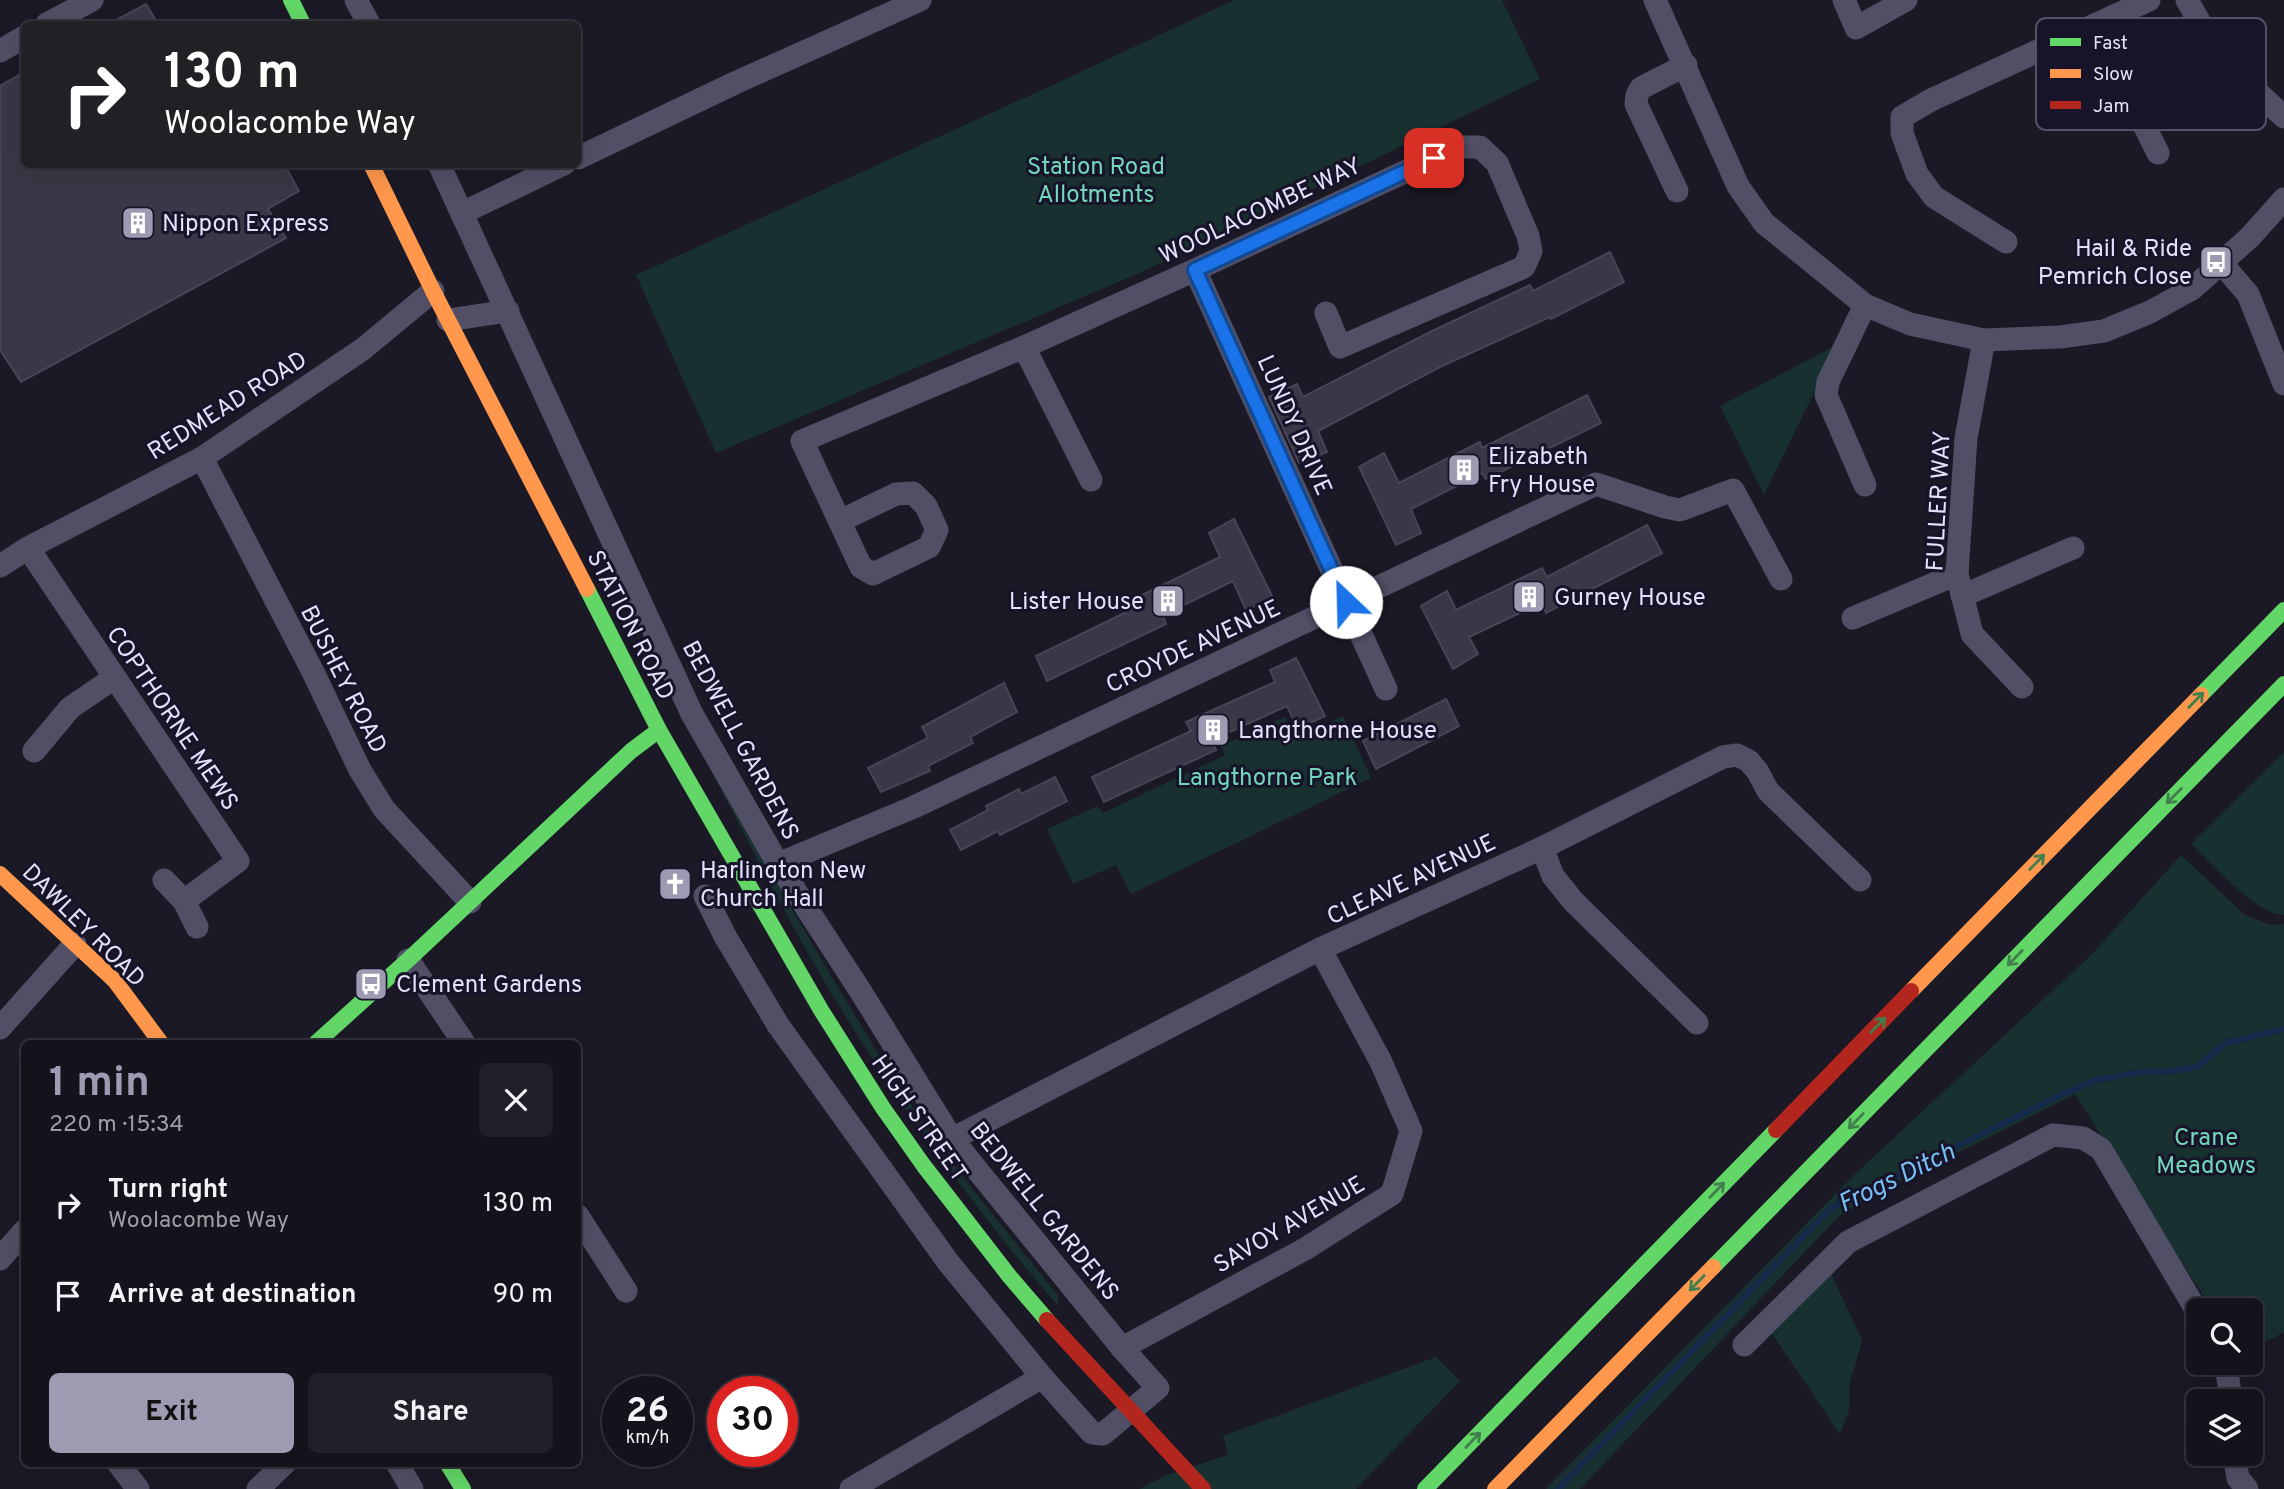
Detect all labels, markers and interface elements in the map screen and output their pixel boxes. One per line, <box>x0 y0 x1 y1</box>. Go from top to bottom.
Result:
legend <box>2036 18 2266 130</box>
text: Fast <box>2093 32 2128 56</box>
text: 130 m <box>164 44 300 106</box>
icon: right <box>49 49 140 140</box>
text: Slow <box>2093 63 2133 87</box>
text: Jam <box>2093 95 2130 119</box>
text: Woolacombe Way <box>164 105 416 145</box>
pin <box>1404 128 1464 188</box>
icon: arrive <box>1415 139 1453 177</box>
street label: WOOLACOMBE WAY <box>1155 152 1367 272</box>
park label: Station Road Allotments <box>1027 153 1165 211</box>
building icon: Nippon Express <box>119 204 157 242</box>
place label: Nippon Express <box>162 210 329 240</box>
place label: Hail & Ride Pemrich Close <box>2038 235 2192 293</box>
bus stop icon: Hail & Ride Pemrich Close <box>2197 243 2235 281</box>
street label: REDMEAD ROAD <box>143 346 313 468</box>
street label: LUNDY DRIVE <box>1249 351 1337 501</box>
street label: FULLER WAY <box>1921 430 1959 572</box>
place label: Elizabeth Fry House <box>1488 443 1595 501</box>
building icon: Elizabeth Fry House <box>1445 451 1483 489</box>
street label: STATION ROAD <box>579 546 680 706</box>
position arrow <box>1309 565 1383 639</box>
building icon: Gurney House <box>1510 578 1548 616</box>
building icon: Lister House <box>1149 582 1187 620</box>
place label: Gurney House <box>1554 584 1706 614</box>
place label: Lister House <box>1009 588 1144 618</box>
street label: CROYDE AVENUE <box>1102 594 1286 701</box>
street label: BUSHEY ROAD <box>292 601 392 759</box>
street label: COPTHORNE MEWS <box>99 621 244 817</box>
street label: BEDWELL GARDENS <box>674 636 804 846</box>
one-way arrow <box>2187 692 2204 709</box>
building icon: Langthorne House <box>1194 711 1232 749</box>
place label: Langthorne House <box>1238 717 1437 747</box>
park label: Langthorne Park <box>1177 764 1357 794</box>
one-way arrow <box>2166 787 2183 804</box>
street label: CLEAVE AVENUE <box>1323 829 1501 933</box>
one-way arrow <box>2028 854 2045 871</box>
place label: Harlington New Church Hall <box>700 857 866 915</box>
street label: DAWLEY ROAD <box>15 858 151 994</box>
church icon: Harlington New Church Hall <box>656 865 694 903</box>
one-way arrow <box>2006 949 2023 966</box>
bus stop icon: Clement Gardens <box>352 965 390 1003</box>
place label: Clement Gardens <box>396 971 582 1001</box>
one-way arrow <box>1869 1017 1886 1034</box>
street label: HIGH STREET <box>863 1050 973 1189</box>
text: 1 min <box>49 1058 150 1111</box>
button: close <box>479 1063 553 1137</box>
text: 220 m · 15:34 <box>49 1111 184 1140</box>
one-way arrow <box>1847 1112 1864 1129</box>
street label: BEDWELL GARDENS <box>962 1117 1125 1308</box>
park label: Crane Meadows <box>2156 1124 2256 1182</box>
water label: Frogs Ditch <box>1833 1137 1961 1222</box>
street label: SAVOY AVENUE <box>1209 1170 1371 1281</box>
text: Turn right <box>108 1174 228 1207</box>
one-way arrow <box>1709 1182 1726 1199</box>
icon: right <box>49 1186 87 1224</box>
text: 130 m <box>483 1188 553 1221</box>
text: Woolacombe Way <box>108 1207 289 1236</box>
one-way arrow <box>1688 1275 1705 1292</box>
icon: arrive <box>49 1277 87 1315</box>
text: Arrive at destination <box>108 1279 356 1312</box>
text: 90 m <box>493 1279 553 1312</box>
map controls <box>2186 1298 2263 1466</box>
button: search <box>2186 1298 2263 1375</box>
button: Exit <box>49 1373 294 1453</box>
button: Share <box>308 1373 553 1453</box>
speed limit sign: 30 <box>707 1376 798 1467</box>
button: layers <box>2186 1389 2263 1466</box>
text: 26 <box>626 1390 669 1434</box>
text: km/h <box>626 1427 669 1450</box>
one-way arrow <box>1464 1432 1481 1449</box>

